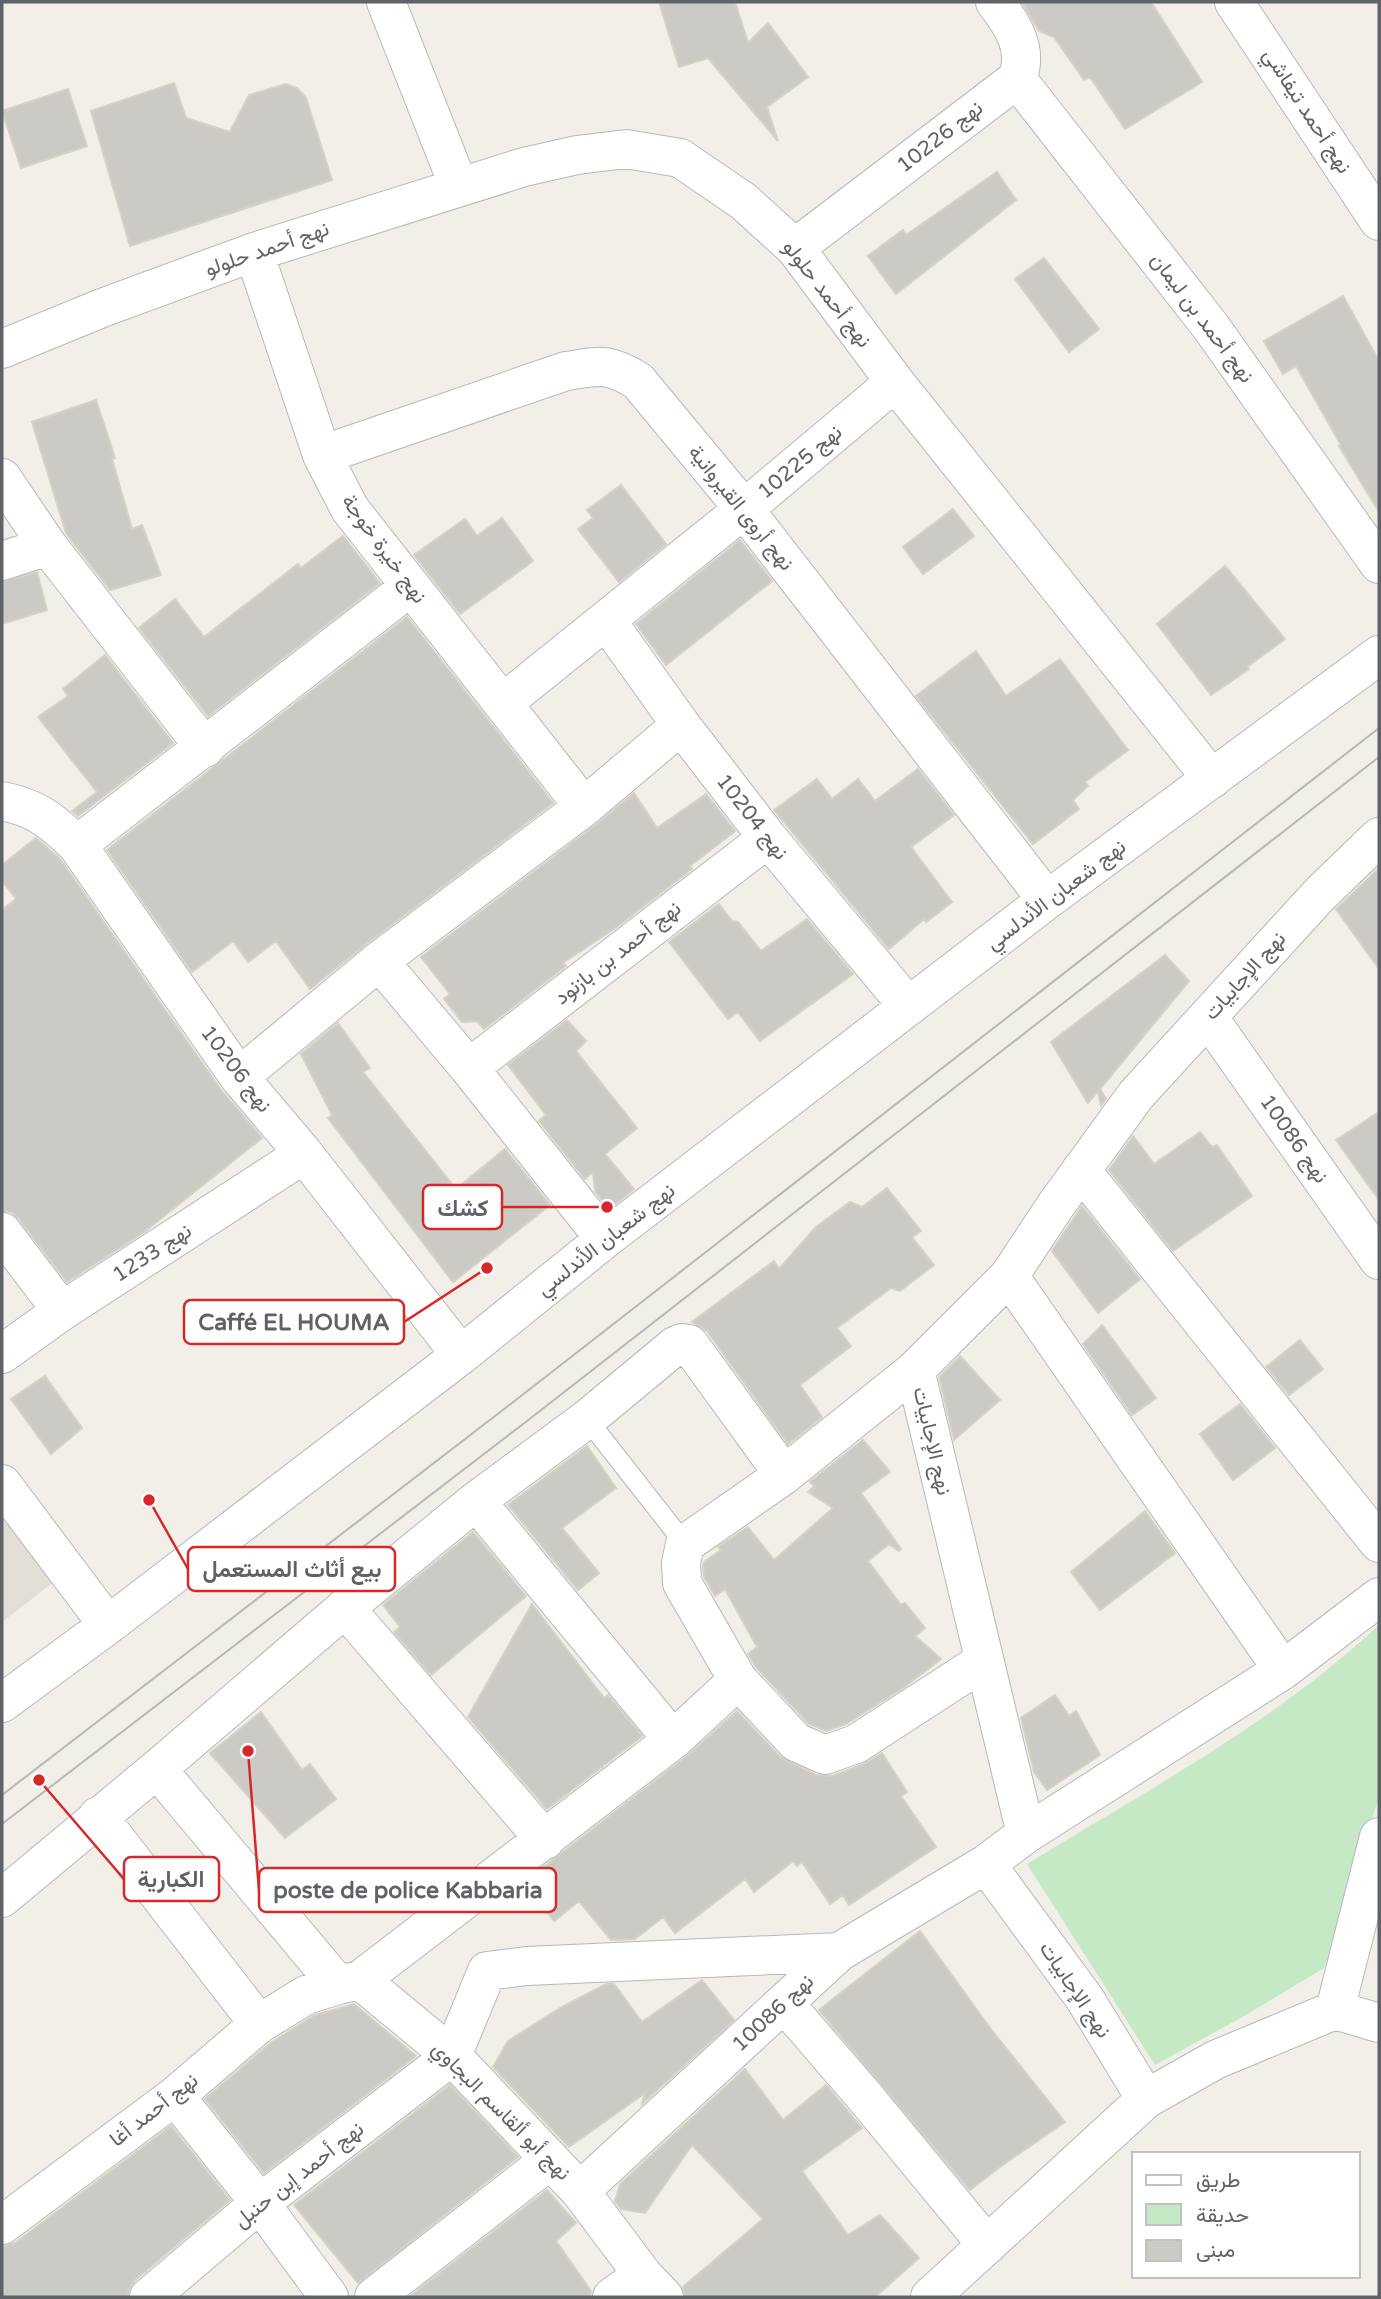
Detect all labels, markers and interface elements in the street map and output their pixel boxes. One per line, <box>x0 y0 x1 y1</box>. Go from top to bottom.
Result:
street label: نهج أحمد تيفاشي <box>1254 44 1357 180</box>
street label: نهج 10226 <box>892 96 989 179</box>
street label: نهج أحمد حلولو <box>202 216 333 283</box>
street label: نهج أحمد حلولو <box>777 235 877 353</box>
street label: نهج أحمد بن ليمان <box>1144 248 1259 388</box>
street label: نهج 10225 <box>753 420 848 505</box>
street label: نهج أروى القيروانية <box>682 440 799 576</box>
street label: نهج خيرة خوجة <box>335 490 432 609</box>
street label: نهج 10204 <box>710 769 793 866</box>
street label: نهج شعبان الأندلسي <box>981 834 1133 959</box>
street label: نهج أحمد بن بازنود <box>550 896 687 1011</box>
street label: نهج الإجابيات <box>1199 927 1292 1026</box>
street label: نهج 10206 <box>194 1021 277 1118</box>
street label: نهج 10086 <box>1254 1090 1334 1189</box>
street label: نهج شعبان الأندلسي <box>532 1178 683 1305</box>
callout: كشك <box>423 1185 502 1229</box>
text: كشك <box>438 1195 489 1223</box>
street label: نهج 1233 <box>108 1218 197 1289</box>
callout: Caffé EL HOUMA <box>184 1300 404 1344</box>
text: Caffé EL HOUMA <box>198 1309 390 1337</box>
street label: نهج الإجابيات <box>906 1384 957 1498</box>
callout: بيع أثاث المستعمل <box>188 1547 395 1591</box>
text: بيع أثاث المستعمل <box>202 1556 382 1585</box>
callout: الكبارية <box>124 1857 219 1901</box>
text: الكبارية <box>138 1866 204 1894</box>
callout: poste de police Kabbaria <box>259 1868 556 1912</box>
text: poste de police Kabbaria <box>273 1877 543 1905</box>
street label: نهج الإجابيات <box>1033 1937 1116 2043</box>
street label: نهج 10086 <box>727 1969 820 2058</box>
street label: نهج أبو ألقاسم البجاوي <box>423 2036 576 2189</box>
street label: نهج أحمد أغا <box>105 2068 204 2153</box>
street label: نهج أحمد إبن حنبل <box>229 2116 370 2234</box>
legend <box>1132 2152 1360 2278</box>
text: طريق <box>1196 2168 1241 2193</box>
text: حديقة <box>1196 2203 1249 2228</box>
text: مبنى <box>1196 2238 1235 2263</box>

